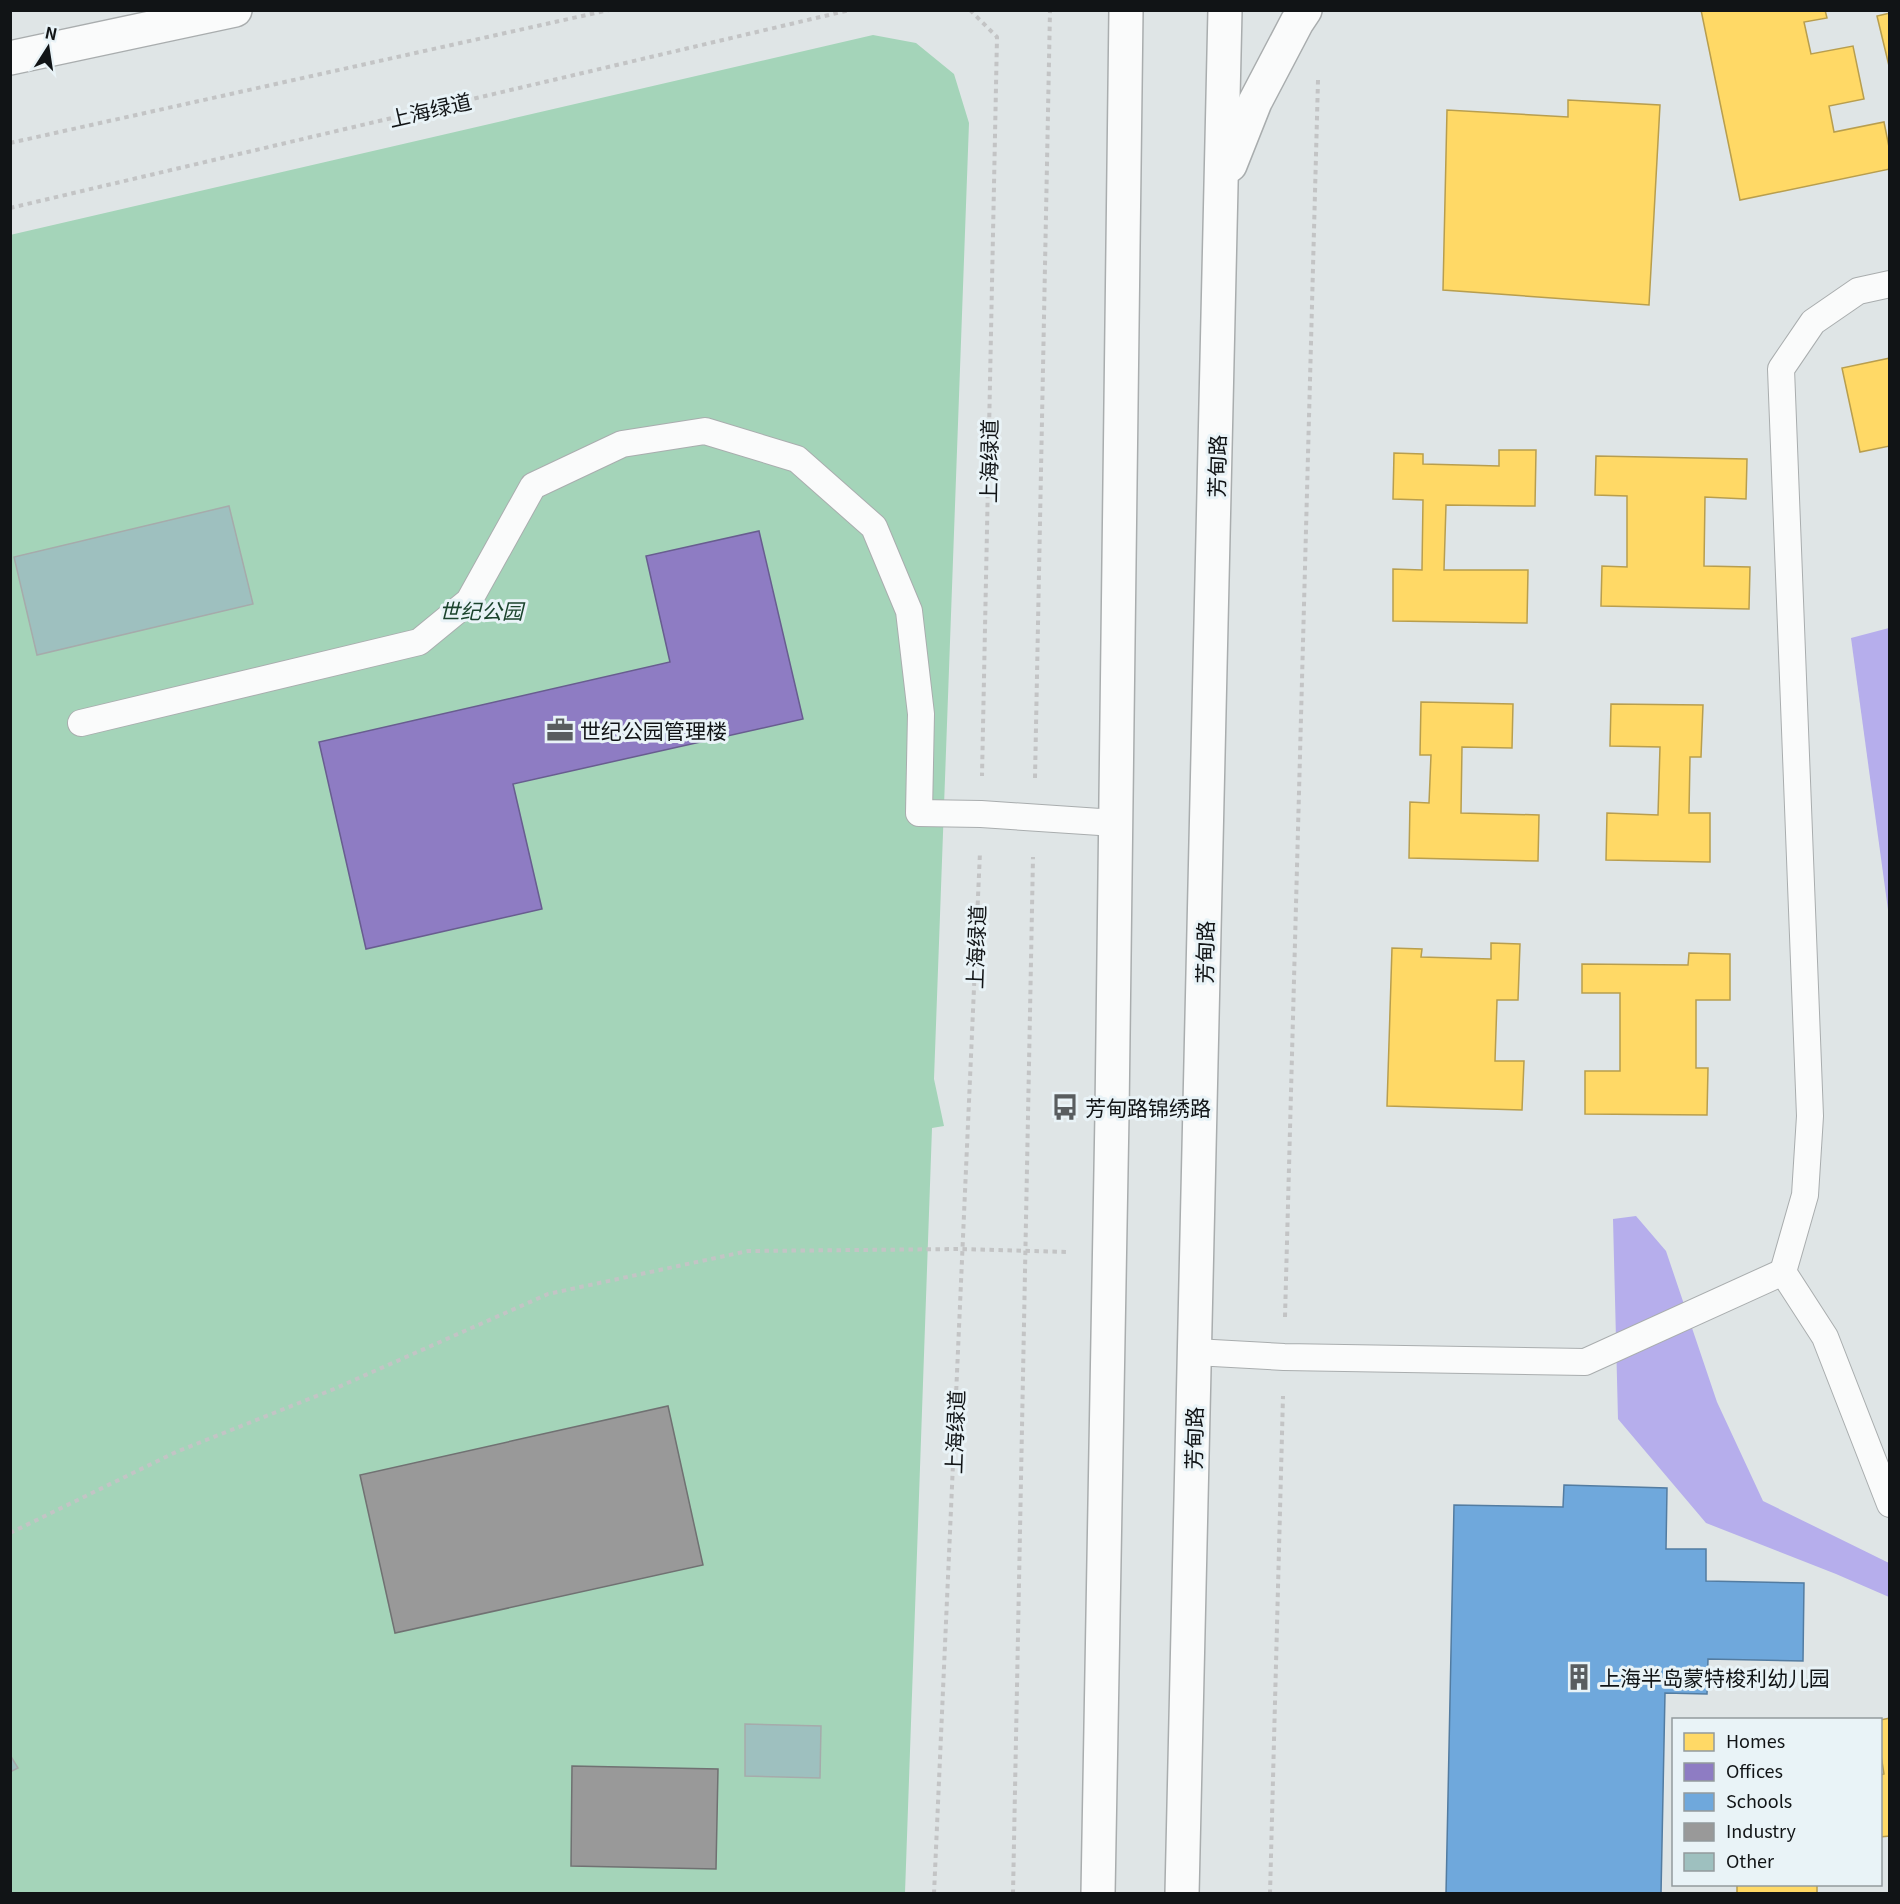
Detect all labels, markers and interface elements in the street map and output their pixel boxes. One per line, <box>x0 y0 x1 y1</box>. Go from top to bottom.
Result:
north arrow <box>18 18 78 78</box>
text: N <box>43 19 60 45</box>
street label: 上海绿道 <box>386 85 474 133</box>
street label: 上海绿道 <box>972 419 1004 503</box>
street label: 芳甸路 <box>1200 434 1232 498</box>
park label: 世纪公园 <box>439 595 526 625</box>
office icon: 世纪公园管理楼 <box>545 715 575 745</box>
place label: 世纪公园管理楼 <box>580 715 727 745</box>
street label: 上海绿道 <box>959 905 991 989</box>
street label: 芳甸路 <box>1188 920 1220 984</box>
bus stop icon: 芳甸路锦绣路 <box>1050 1092 1080 1122</box>
place label: 芳甸路锦绣路 <box>1085 1092 1211 1122</box>
street label: 上海绿道 <box>938 1390 970 1474</box>
street label: 芳甸路 <box>1177 1406 1209 1470</box>
building icon: 上海半岛蒙特梭利幼儿园 <box>1564 1662 1594 1692</box>
place label: 上海半岛蒙特梭利幼儿园 <box>1599 1662 1830 1692</box>
legend <box>1672 1718 1882 1886</box>
text: Homes <box>1726 1727 1785 1753</box>
text: Offices <box>1726 1757 1783 1783</box>
text: Schools <box>1726 1787 1792 1813</box>
text: Industry <box>1726 1817 1797 1843</box>
text: Other <box>1726 1847 1775 1873</box>

